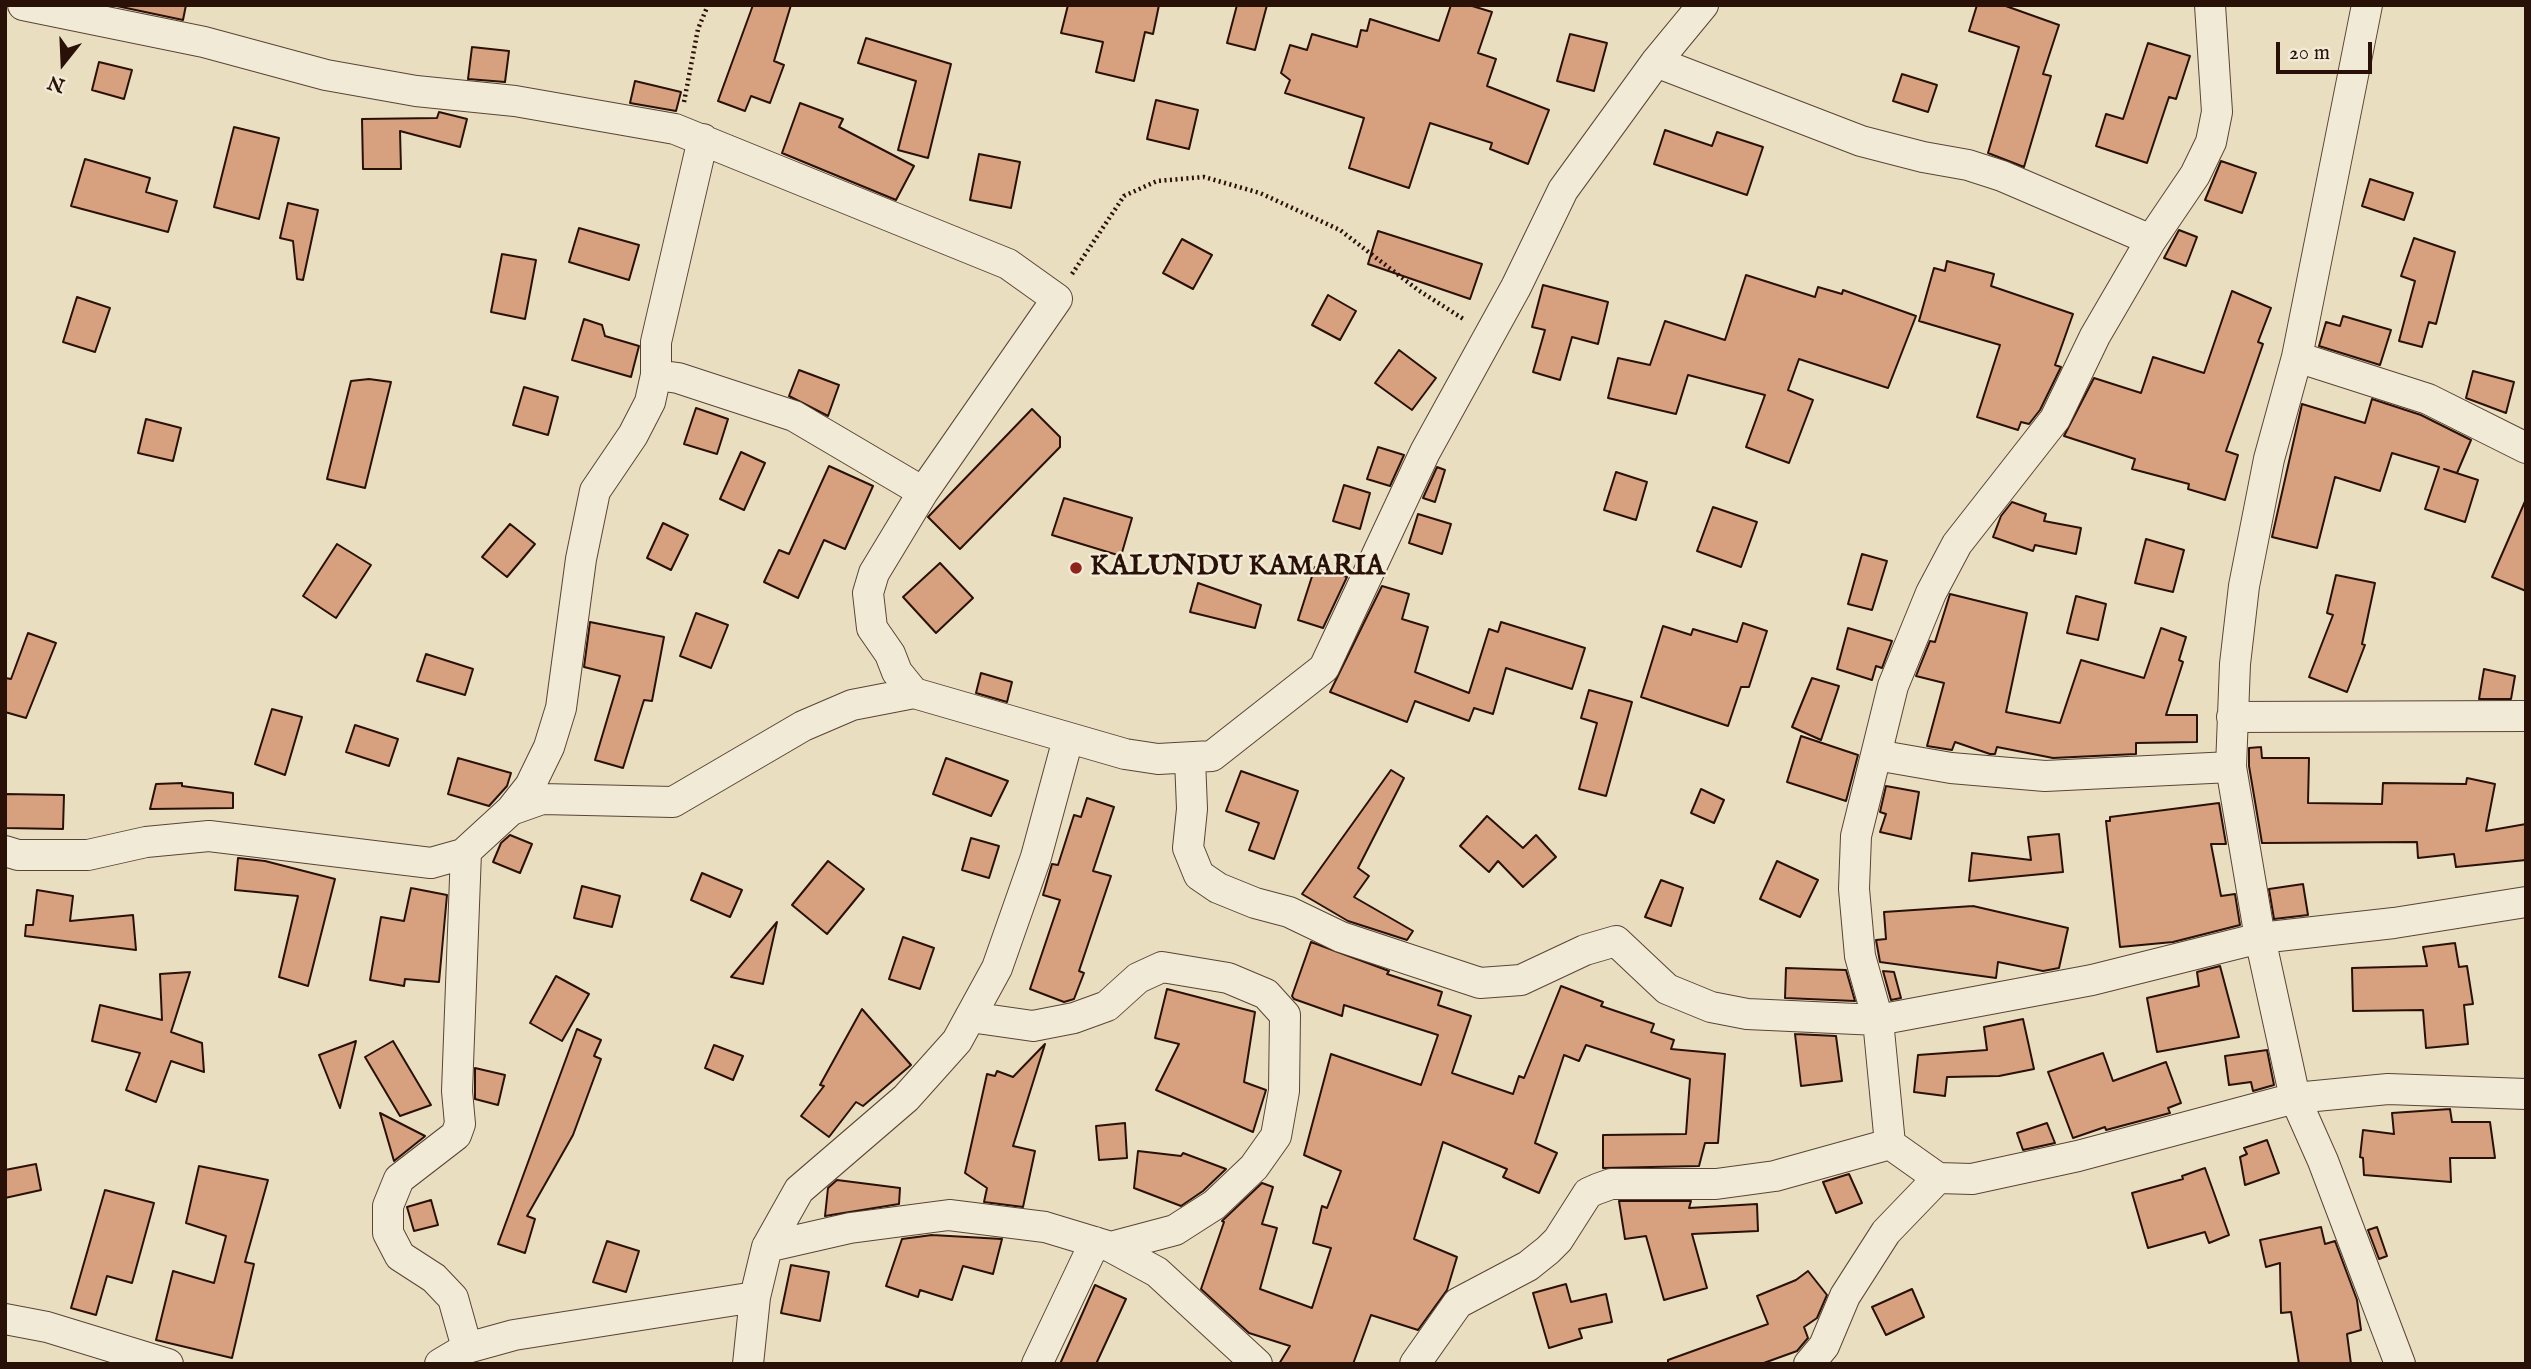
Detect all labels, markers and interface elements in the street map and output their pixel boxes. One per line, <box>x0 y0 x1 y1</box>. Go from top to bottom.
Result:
north arrow <box>28 28 98 98</box>
scale bar <box>2279 28 2375 72</box>
text: 20 m <box>2289 40 2330 67</box>
text: N <box>45 69 68 97</box>
place label: KALUNDU KAMARIA <box>1090 551 1385 585</box>
marker: KALUNDU KAMARIA <box>1068 560 1084 576</box>

